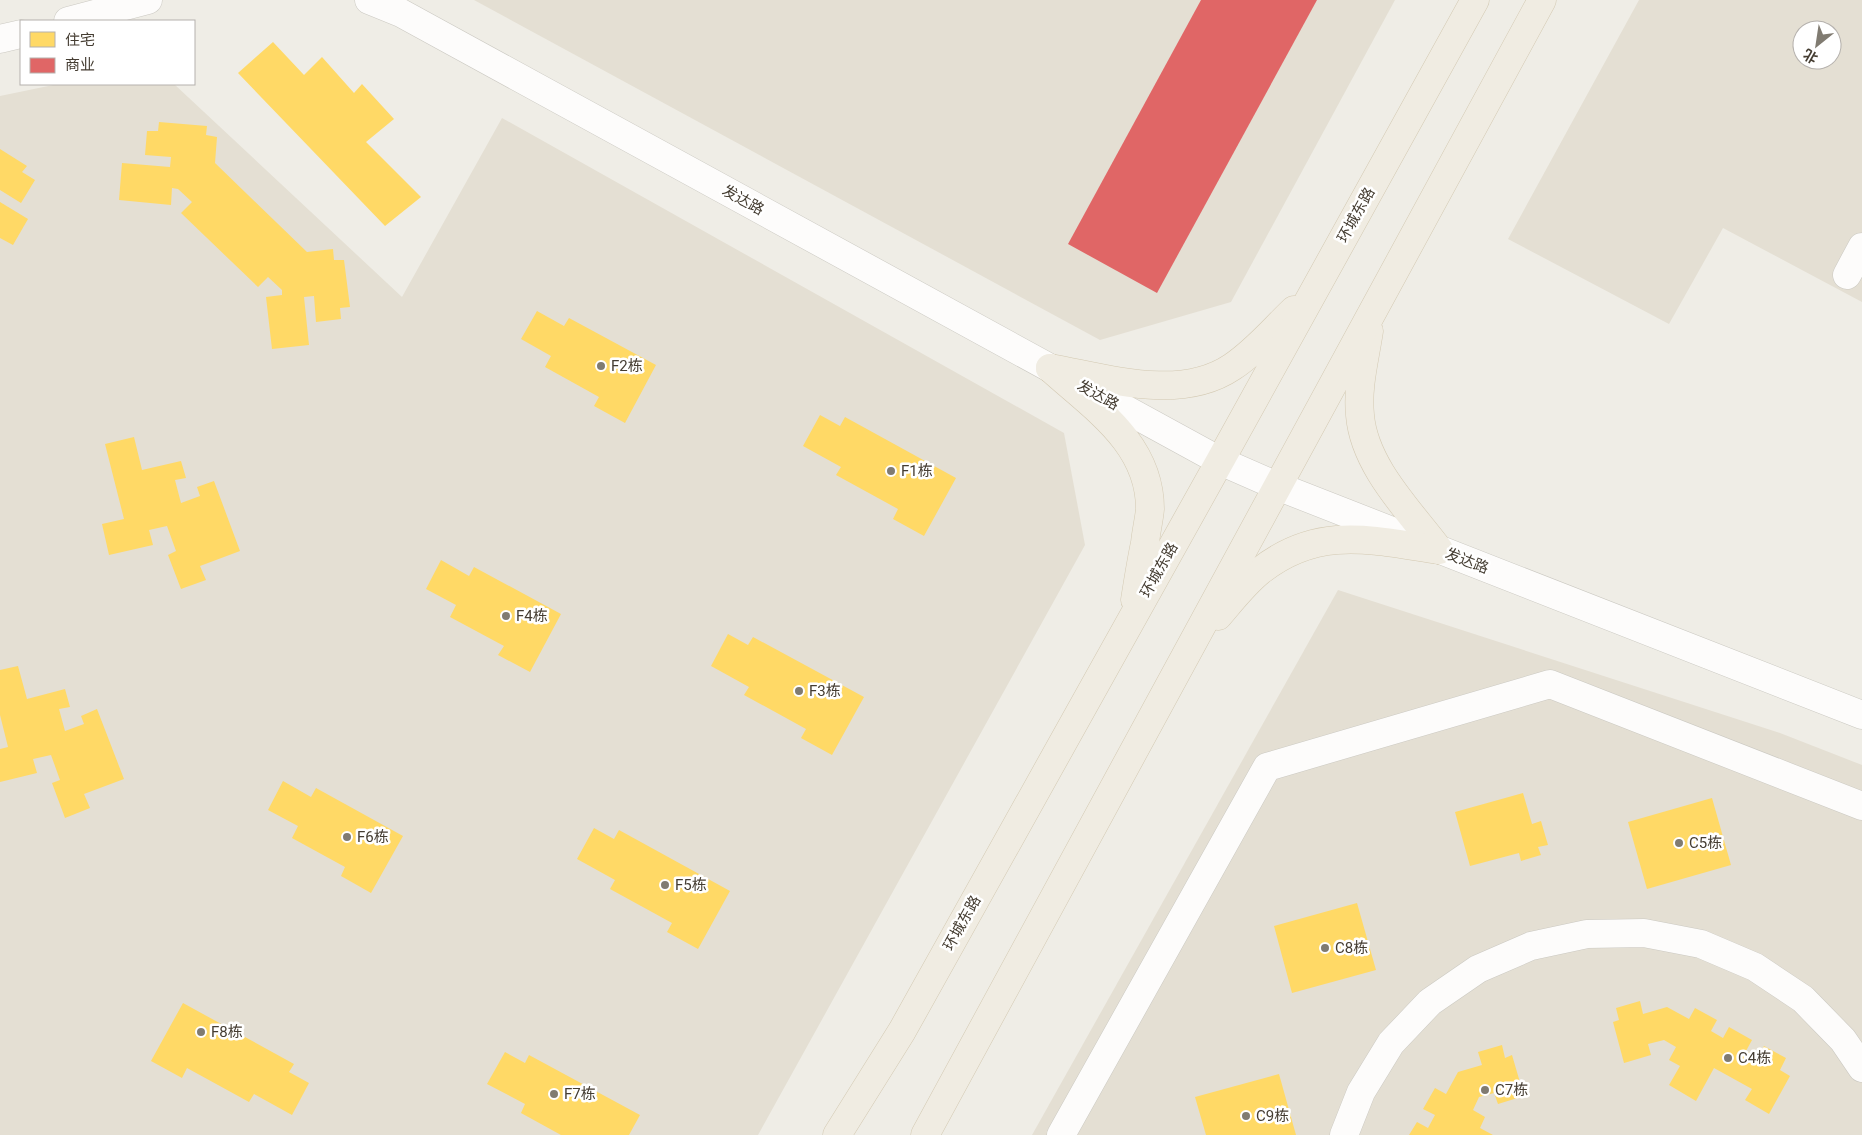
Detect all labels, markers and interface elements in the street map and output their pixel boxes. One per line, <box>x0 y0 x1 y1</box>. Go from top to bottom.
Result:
legend <box>20 20 195 85</box>
north arrow <box>1792 20 1842 70</box>
text: 住宅 <box>65 31 95 49</box>
text: 北 <box>1800 46 1821 67</box>
text: 商业 <box>65 56 95 74</box>
street label: 发达路 <box>719 181 767 219</box>
street label: 环城东路 <box>1334 184 1378 246</box>
place label: F2栋 <box>611 357 643 375</box>
marker: F2栋 <box>595 360 607 372</box>
street label: 发达路 <box>1074 376 1122 414</box>
place label: F1栋 <box>901 462 933 480</box>
marker: F1栋 <box>885 465 897 477</box>
street label: 环城东路 <box>1137 539 1181 601</box>
street label: 发达路 <box>1443 545 1491 577</box>
place label: F4栋 <box>516 607 548 625</box>
marker: F4栋 <box>500 610 512 622</box>
place label: F3栋 <box>809 682 841 700</box>
marker: F3栋 <box>793 685 805 697</box>
place label: F6栋 <box>357 828 389 846</box>
marker: F6栋 <box>341 831 353 843</box>
place label: C5栋 <box>1689 834 1722 852</box>
marker: C5栋 <box>1673 837 1685 849</box>
place label: F5栋 <box>675 876 707 894</box>
marker: F5栋 <box>659 879 671 891</box>
street label: 环城东路 <box>940 892 984 954</box>
place label: C8栋 <box>1335 939 1368 957</box>
marker: C8栋 <box>1319 942 1331 954</box>
place label: F8栋 <box>211 1023 243 1041</box>
marker: F8栋 <box>195 1026 207 1038</box>
place label: C4栋 <box>1738 1049 1771 1067</box>
marker: C4栋 <box>1722 1052 1734 1064</box>
place label: C7栋 <box>1495 1081 1528 1099</box>
marker: C7栋 <box>1479 1084 1491 1096</box>
place label: F7栋 <box>564 1085 596 1103</box>
marker: F7栋 <box>548 1088 560 1100</box>
place label: C9栋 <box>1256 1107 1289 1125</box>
marker: C9栋 <box>1240 1110 1252 1122</box>

